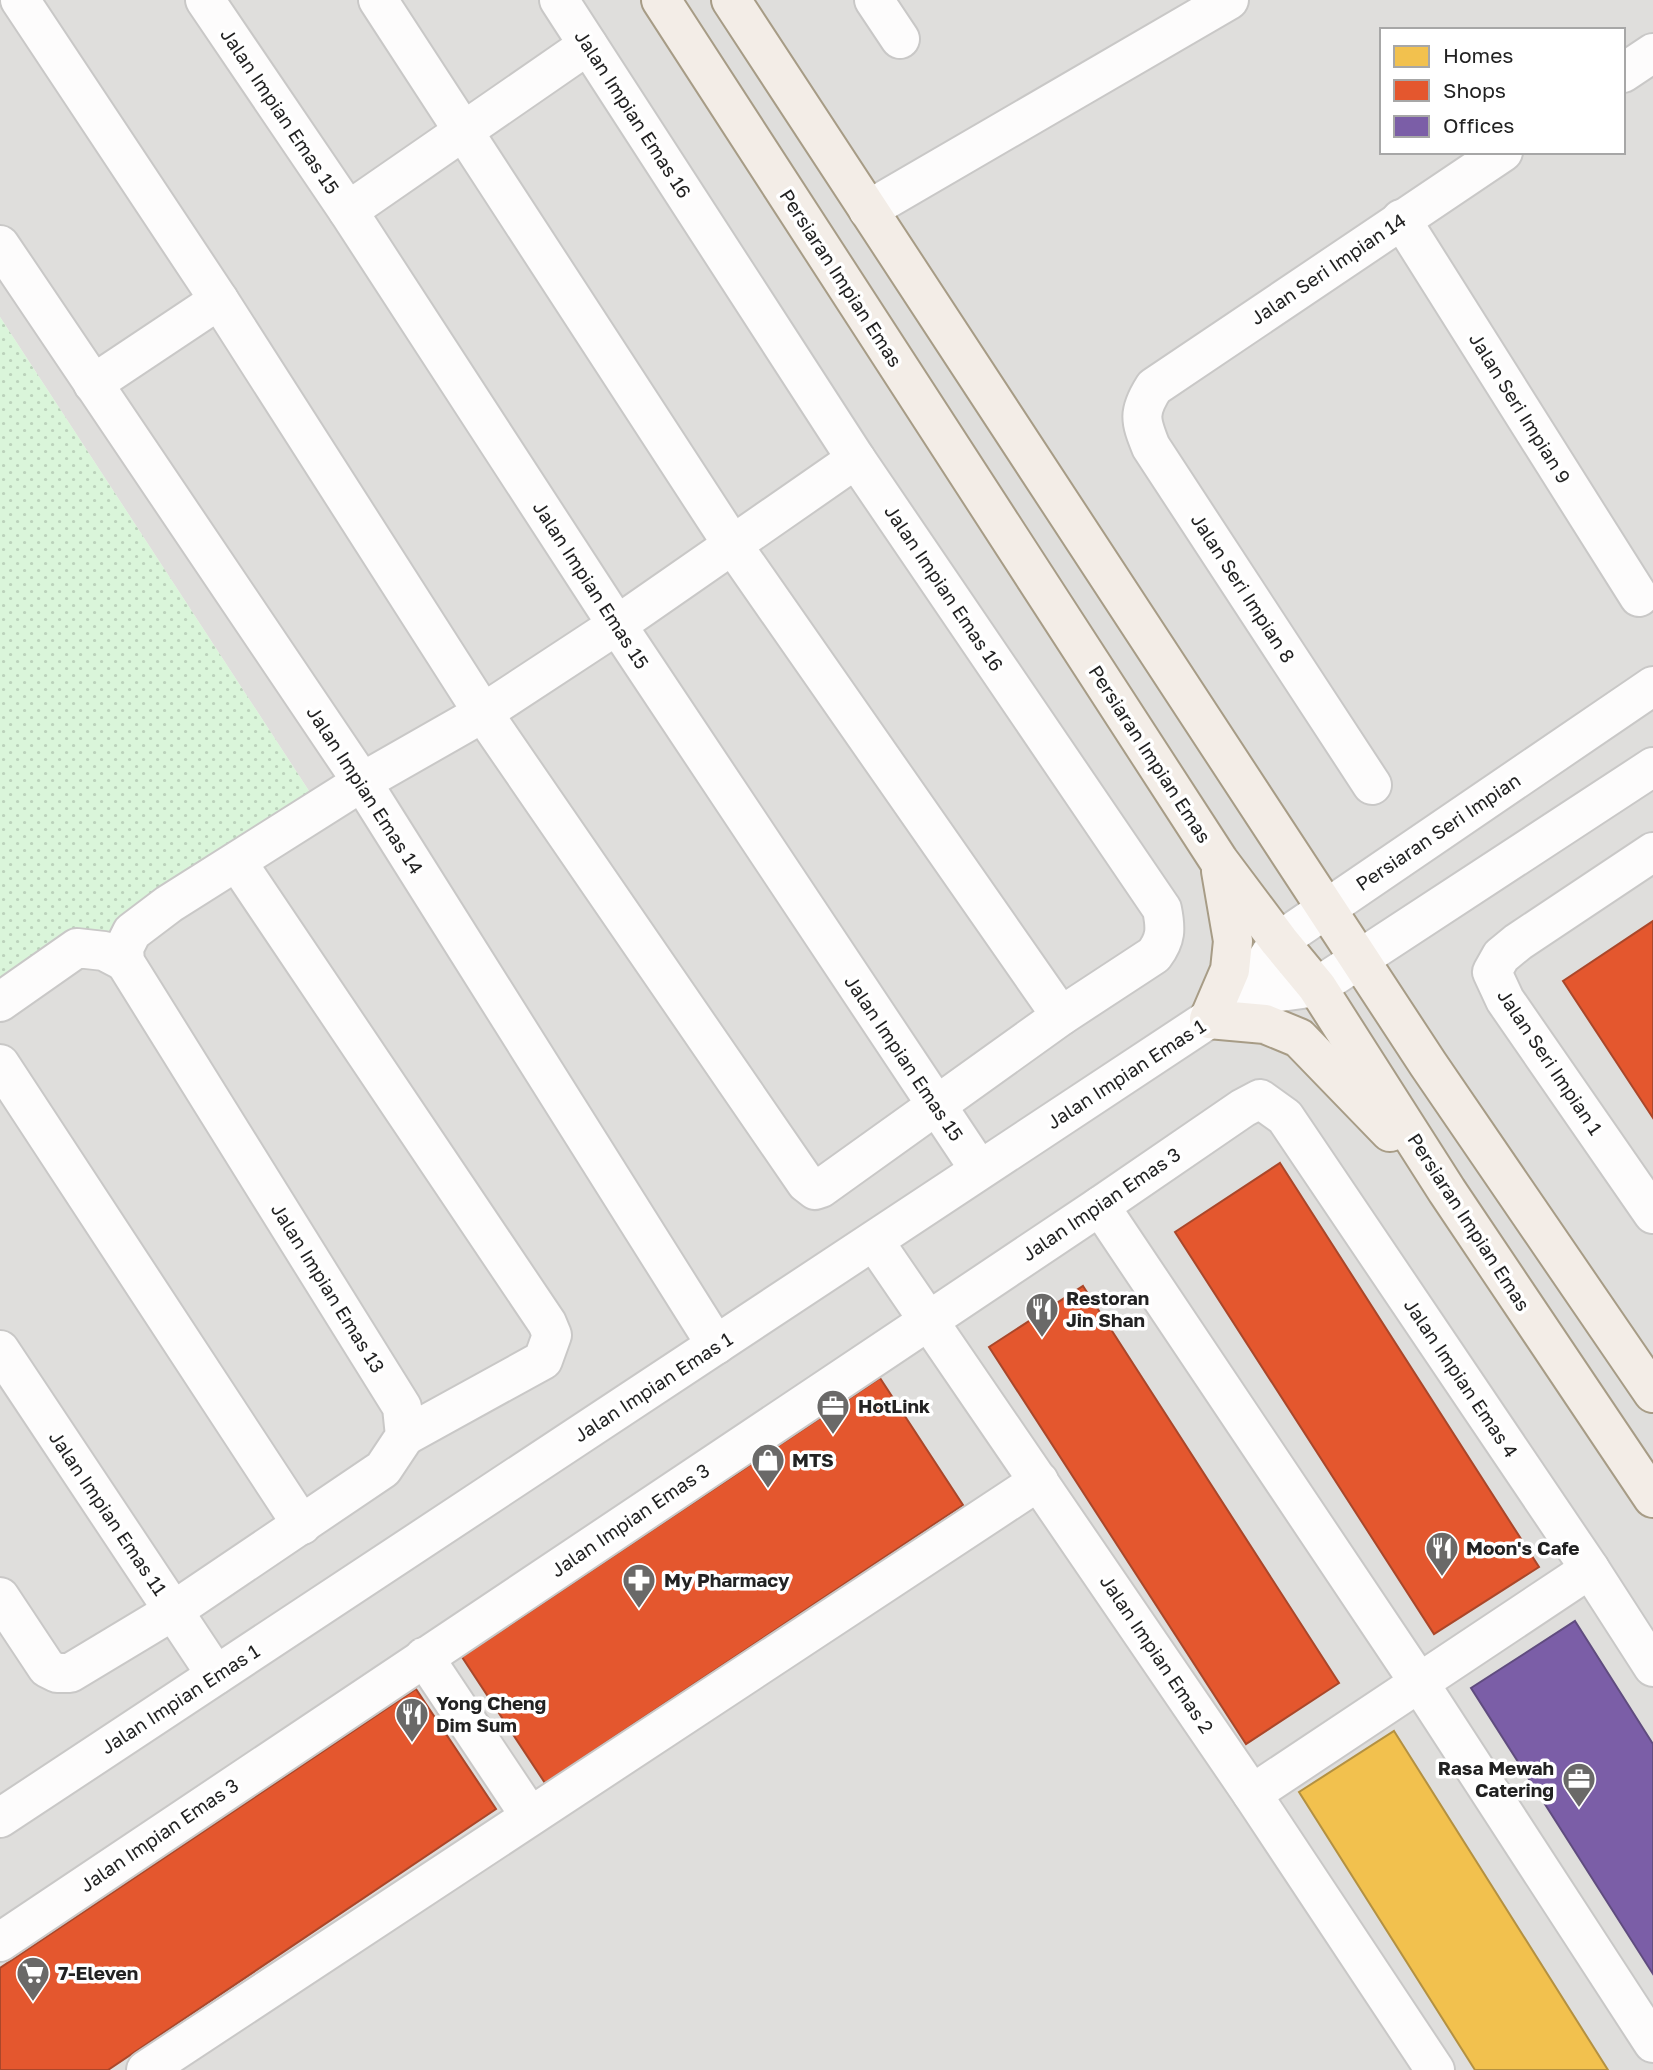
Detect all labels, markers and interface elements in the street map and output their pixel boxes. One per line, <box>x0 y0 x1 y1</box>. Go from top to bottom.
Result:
street label: Jalan Impian Emas 15 <box>216 23 345 198</box>
street label: Jalan Impian Emas 16 <box>570 25 696 202</box>
legend <box>1380 28 1625 154</box>
text: Homes <box>1443 42 1513 68</box>
text: Shops <box>1443 77 1506 103</box>
text: Offices <box>1443 112 1514 138</box>
street label: Persiaran Impian Emas <box>775 185 907 371</box>
street label: Jalan Seri Impian 14 <box>1246 208 1410 329</box>
street label: Jalan Seri Impian 9 <box>1465 328 1576 487</box>
street label: Jalan Impian Emas 15 <box>529 496 654 673</box>
street label: Jalan Impian Emas 16 <box>880 500 1009 675</box>
street label: Jalan Seri Impian 8 <box>1187 509 1300 667</box>
street label: Persiaran Impian Emas <box>1084 661 1216 847</box>
street label: Jalan Impian Emas 14 <box>302 701 428 878</box>
street label: Persiaran Seri Impian <box>1351 768 1524 895</box>
street label: Jalan Impian Emas 15 <box>840 970 969 1145</box>
street label: Jalan Seri Impian 1 <box>1493 984 1608 1139</box>
street label: Jalan Impian Emas 1 <box>1042 1014 1209 1133</box>
street label: Persiaran Impian Emas <box>1403 1129 1535 1315</box>
street label: Jalan Impian Emas 3 <box>1017 1142 1184 1265</box>
street label: Jalan Impian Emas 13 <box>267 1199 390 1377</box>
place label: Restoran Jin Shan <box>1066 1286 1149 1331</box>
restaurant icon: Restoran Jin Shan <box>1023 1290 1061 1339</box>
street label: Jalan Impian Emas 4 <box>1400 1294 1523 1462</box>
street label: Jalan Impian Emas 1 <box>569 1327 736 1446</box>
office icon: HotLink <box>814 1387 852 1436</box>
place label: HotLink <box>858 1394 930 1417</box>
street label: Jalan Impian Emas 11 <box>45 1426 172 1599</box>
shop icon: MTS <box>749 1441 787 1490</box>
place label: MTS <box>792 1448 834 1471</box>
street label: Jalan Impian Emas 3 <box>546 1458 713 1581</box>
restaurant icon: Moon's Cafe <box>1423 1529 1461 1578</box>
place label: Moon's Cafe <box>1466 1536 1580 1559</box>
pharmacy icon: My Pharmacy <box>620 1561 658 1610</box>
place label: My Pharmacy <box>664 1568 790 1591</box>
street label: Jalan Impian Emas 2 <box>1096 1570 1219 1737</box>
street label: Jalan Impian Emas 1 <box>96 1639 263 1758</box>
place label: Yong Cheng Dim Sum <box>436 1691 546 1736</box>
restaurant icon: Yong Cheng Dim Sum <box>393 1695 431 1744</box>
place label: Rasa Mewah Catering <box>1438 1756 1554 1801</box>
office icon: Rasa Mewah Catering <box>1560 1760 1598 1809</box>
street label: Jalan Impian Emas 3 <box>75 1773 242 1896</box>
supermarket icon: 7-Eleven <box>14 1954 52 2003</box>
place label: 7-Eleven <box>58 1961 138 1984</box>

